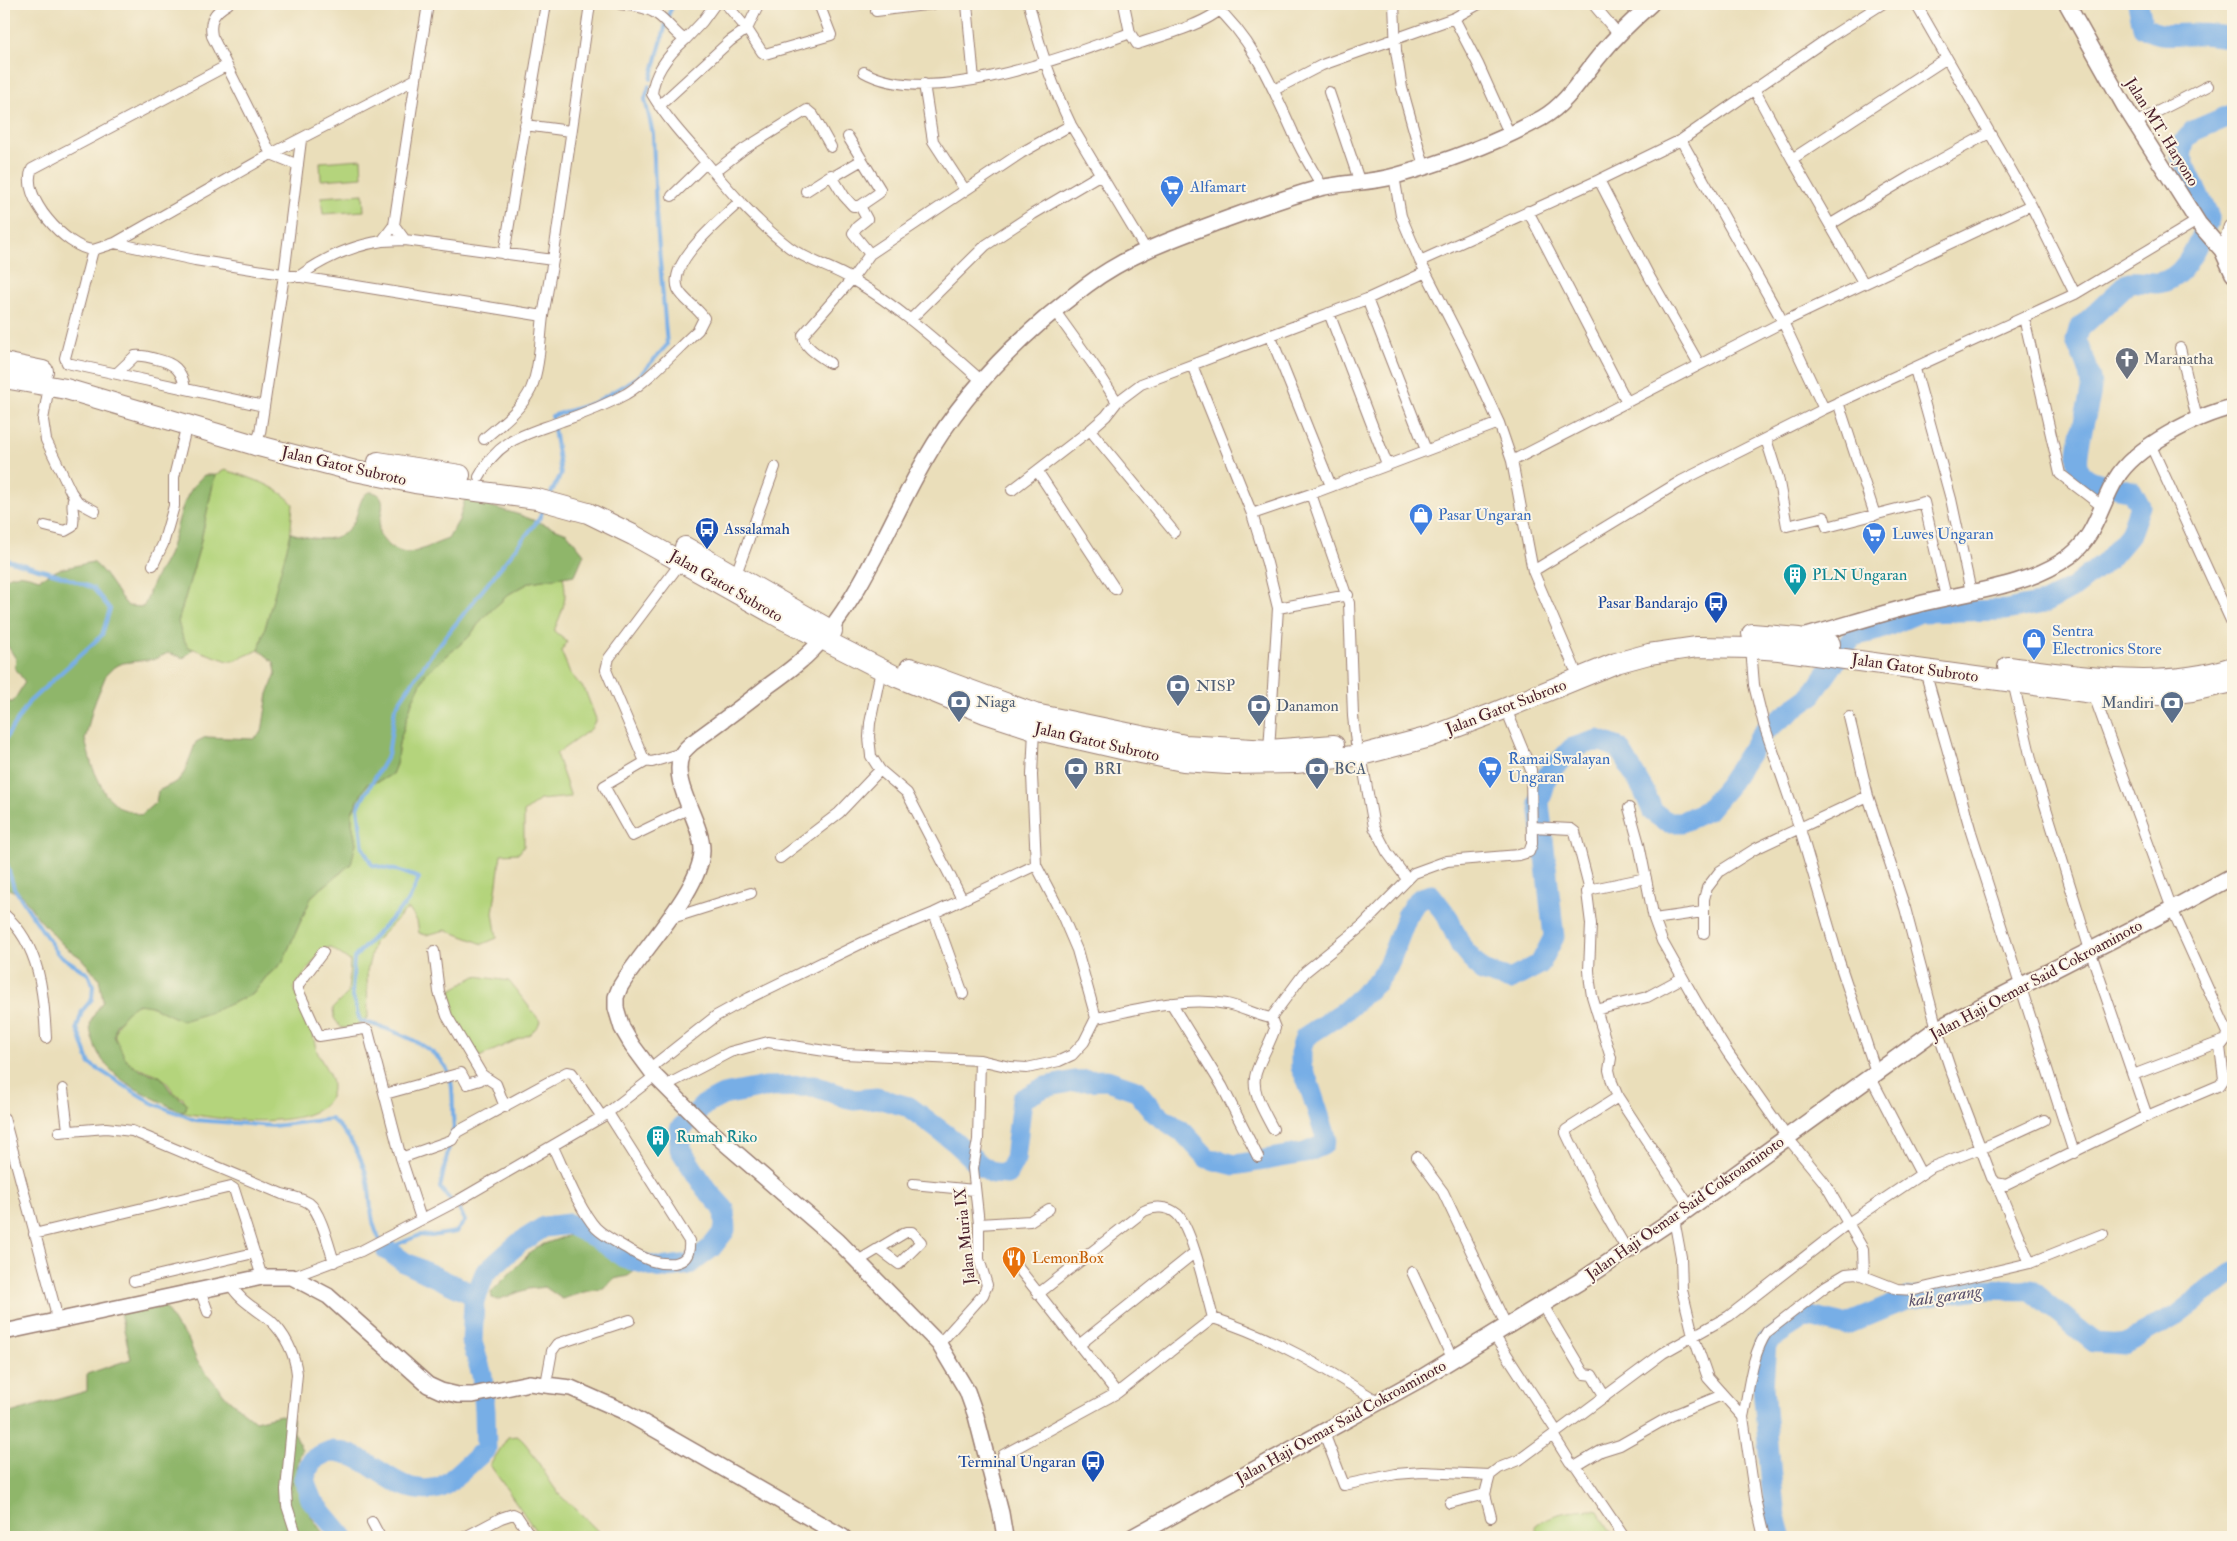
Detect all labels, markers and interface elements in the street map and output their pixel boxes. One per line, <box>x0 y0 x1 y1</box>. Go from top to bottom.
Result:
street label: Jalan MT. Haryono <box>2119 73 2204 191</box>
supermarket icon: Alfamart <box>1159 174 1185 208</box>
place label: Alfamart <box>1189 177 1246 197</box>
church icon: Maranatha <box>2114 346 2140 380</box>
place label: Maranatha <box>2144 349 2214 369</box>
street label: Jalan Gatot Subroto <box>278 442 409 491</box>
shop icon: Pasar Ungaran <box>1408 502 1434 536</box>
place label: Pasar Ungaran <box>1438 505 1531 525</box>
bus stop icon: Assalamah <box>694 516 720 550</box>
place label: Assalamah <box>723 519 790 539</box>
supermarket icon: Luwes Ungaran <box>1861 521 1887 555</box>
place label: Luwes Ungaran <box>1892 524 1994 544</box>
street label: Jalan Gatot Subroto <box>664 545 787 628</box>
building icon: PLN Ungaran <box>1782 562 1808 596</box>
place label: PLN Ungaran <box>1812 565 1907 585</box>
bus stop icon: Pasar Bandarajo <box>1703 590 1729 624</box>
place label: Pasar Bandarajo <box>1597 593 1698 613</box>
place label: Sentra Electronics Store <box>2052 621 2162 659</box>
shop icon: Sentra Electronics Store <box>2021 627 2047 661</box>
street label: Jalan Gatot Subroto <box>1849 649 1980 688</box>
bank icon: NISP <box>1165 673 1191 707</box>
street label: Jalan Gatot Subroto <box>1442 675 1570 741</box>
place label: NISP <box>1196 676 1235 696</box>
bank icon: Niaga <box>946 689 972 723</box>
bank icon: Mandiri <box>2159 690 2185 724</box>
place label: Niaga <box>976 692 1016 712</box>
bank icon: Danamon <box>1246 693 1272 727</box>
place label: Mandiri <box>2101 693 2154 713</box>
place label: Danamon <box>1276 696 1339 716</box>
street label: Jalan Gatot Subroto <box>1031 718 1162 767</box>
place label: Ramai Swalayan Ungaran <box>1508 749 1610 787</box>
supermarket icon: Ramai Swalayan Ungaran <box>1477 755 1503 789</box>
bank icon: BRI <box>1063 756 1089 790</box>
bank icon: BCA <box>1304 756 1330 790</box>
place label: BRI <box>1094 759 1122 779</box>
place label: BCA <box>1334 759 1366 779</box>
street label: Jalan Haji Oemar Said Cokroaminoto <box>1926 915 2146 1046</box>
building icon: Rumah Riko <box>645 1124 671 1158</box>
place label: Rumah Riko <box>676 1127 757 1147</box>
street label: Jalan Haji Oemar Said Cokroaminoto <box>1581 1132 1789 1286</box>
street label: Jalan Muria IX <box>950 1186 981 1287</box>
restaurant icon: LemonBox <box>1001 1245 1027 1279</box>
place label: LemonBox <box>1032 1248 1104 1268</box>
water label: kali garang <box>1906 1279 1984 1313</box>
street label: Jalan Haji Oemar Said Cokroaminoto <box>1231 1356 1450 1490</box>
bus stop icon: Terminal Ungaran <box>1080 1449 1106 1483</box>
place label: Terminal Ungaran <box>958 1452 1076 1472</box>

